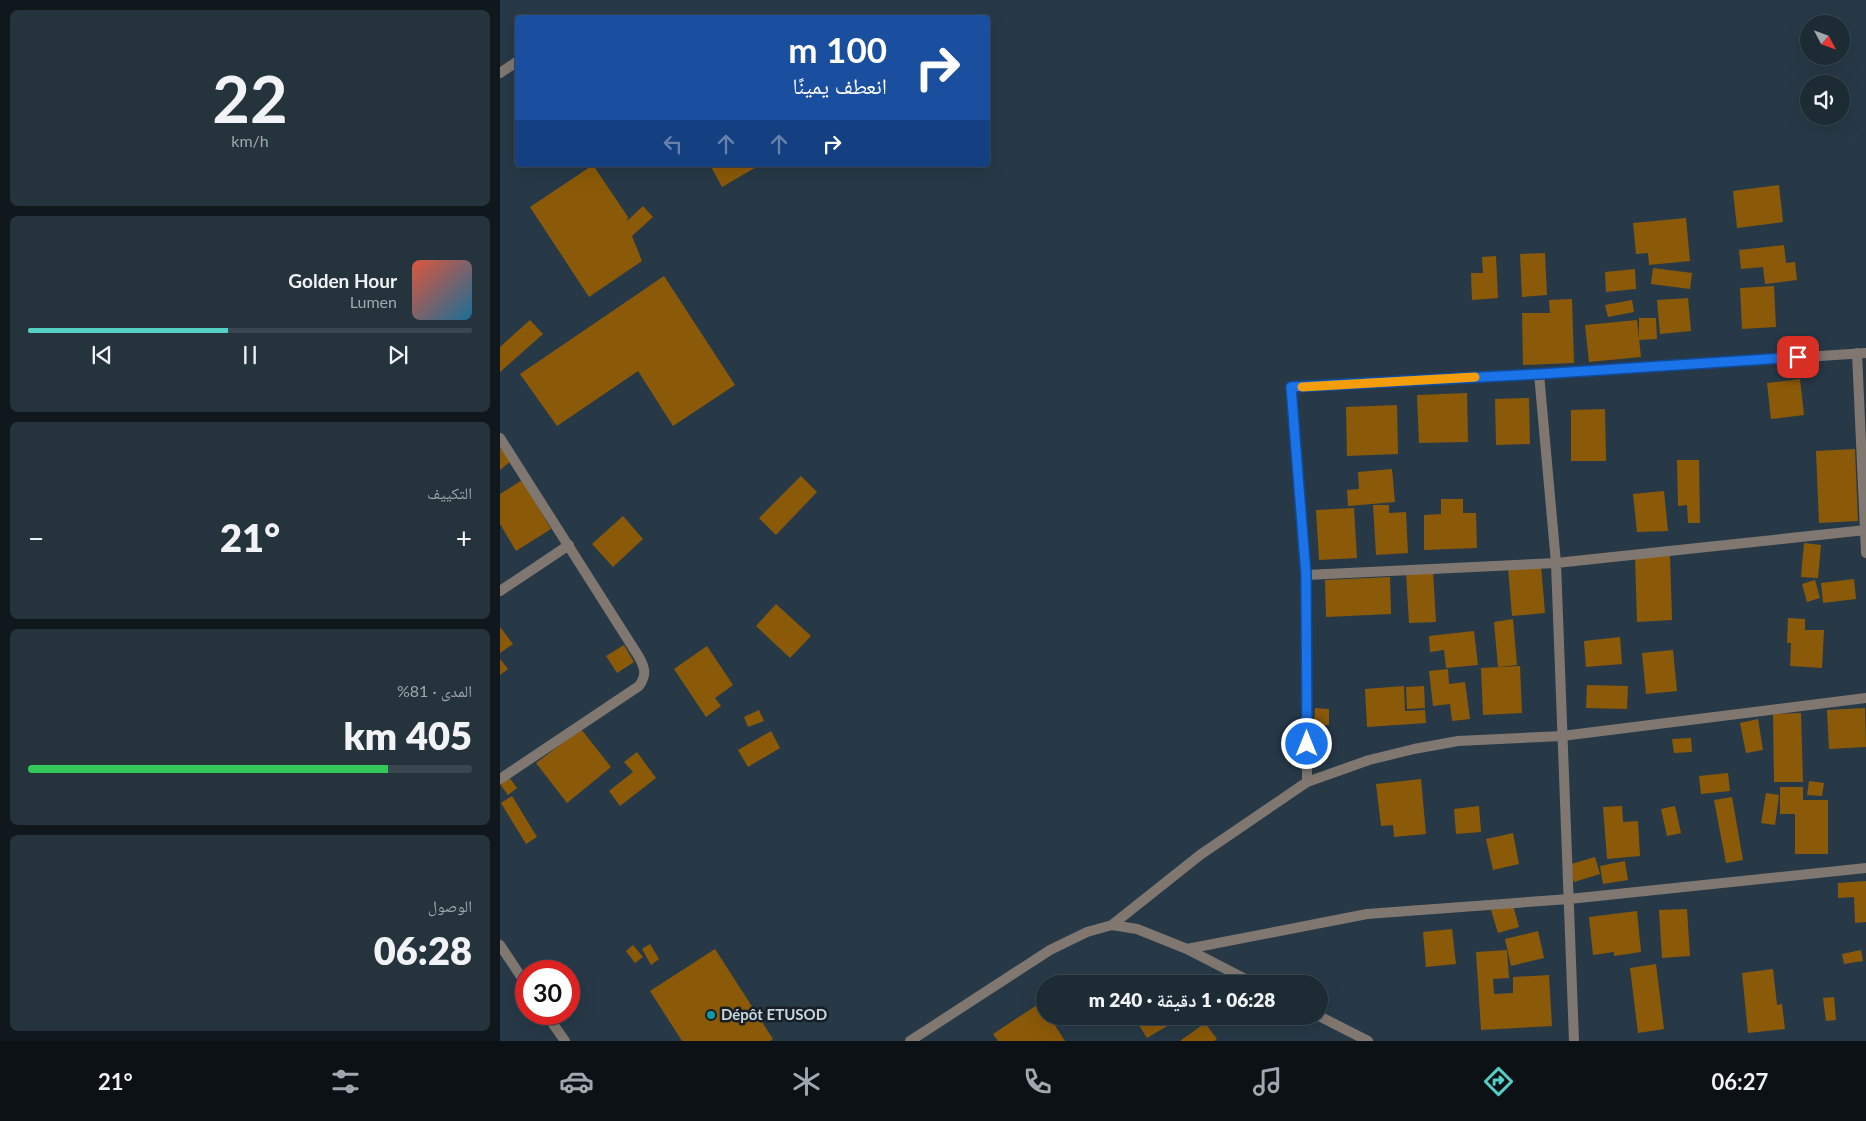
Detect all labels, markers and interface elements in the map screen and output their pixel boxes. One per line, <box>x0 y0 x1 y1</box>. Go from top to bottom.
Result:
north arrow <box>1800 15 1850 65</box>
map controls <box>1800 15 1850 125</box>
text: 100 m <box>788 28 887 70</box>
icon: right <box>905 35 970 100</box>
text: 22 <box>212 59 288 137</box>
text: انعطف يمينًا <box>793 72 887 99</box>
button: sound <box>1800 75 1850 125</box>
icon: left <box>659 130 687 158</box>
icon: ahead <box>712 130 740 158</box>
icon: ahead <box>765 130 793 158</box>
icon: right <box>818 130 846 158</box>
text: km/h <box>231 131 269 150</box>
text: Golden Hour <box>288 269 397 292</box>
text: Lumen <box>350 292 397 311</box>
pin <box>1777 336 1819 378</box>
icon: previous <box>88 341 116 369</box>
icon: pause <box>236 341 264 369</box>
icon: next <box>384 341 412 369</box>
icon: arrive <box>1784 343 1812 371</box>
text: التكييف <box>427 483 472 502</box>
text: 21° <box>220 514 280 560</box>
text: − <box>28 521 44 555</box>
text: + <box>456 521 472 555</box>
text: المدى · 81% <box>397 681 472 700</box>
text: 405 km <box>344 712 472 758</box>
position arrow <box>1280 717 1332 769</box>
text: الوصول <box>428 896 472 915</box>
text: 06:28 <box>374 927 472 973</box>
speed limit sign: 30 <box>515 960 580 1025</box>
text: 06:28 · 1 دقيقة · 240 m <box>1089 988 1275 1011</box>
place label: Dépôt ETUSOD <box>721 1005 827 1023</box>
marker: Dépôt ETUSOD <box>705 1009 717 1021</box>
icon: filters <box>328 1064 363 1099</box>
icon: car <box>559 1064 594 1099</box>
icon: climate <box>789 1064 824 1099</box>
icon: phone <box>1020 1064 1055 1099</box>
icon: music <box>1250 1064 1285 1099</box>
icon: directions <box>1481 1064 1516 1099</box>
text: 21° <box>98 1068 133 1095</box>
text: 06:27 <box>1712 1068 1768 1095</box>

